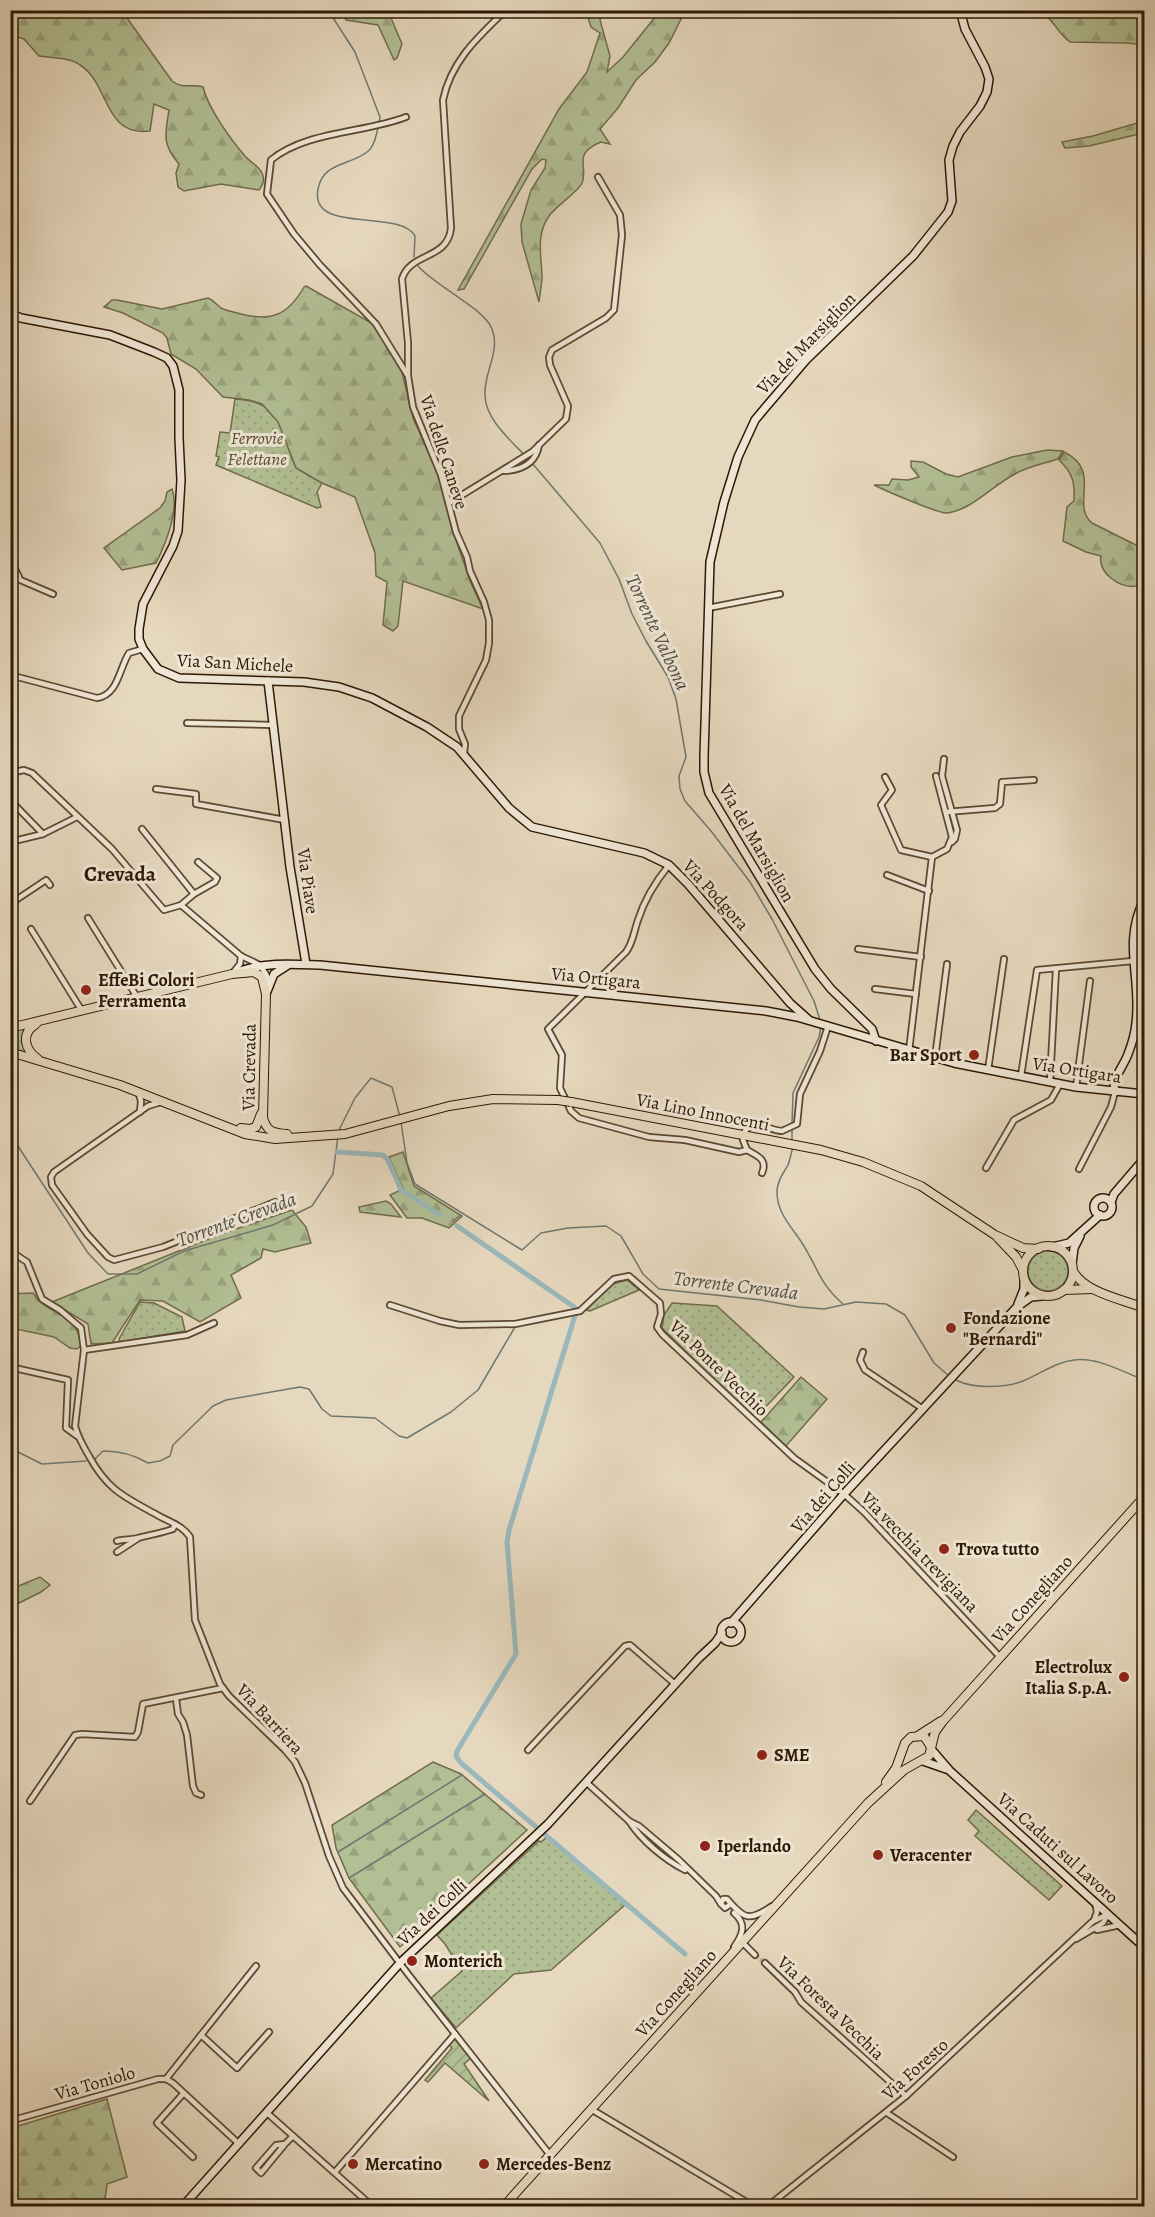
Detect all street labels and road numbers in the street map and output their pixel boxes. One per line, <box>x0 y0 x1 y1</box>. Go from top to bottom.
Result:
street label: Via del Marsiglion <box>750 287 861 400</box>
street label: Via delle Caneve <box>414 391 474 512</box>
street label: Via San Michele <box>175 648 294 678</box>
street label: Via del Marsiglion <box>713 779 801 907</box>
street label: Via Piave <box>291 846 324 915</box>
street label: Via Podgora <box>677 853 755 936</box>
street label: Via Ortigara <box>549 961 643 995</box>
street label: Via Crevada <box>236 1023 262 1112</box>
street label: Via Ortigara <box>1030 1051 1124 1089</box>
street label: Via Lino Innocenti <box>633 1087 772 1137</box>
street label: Via Ponte Vecchio <box>663 1314 774 1422</box>
street label: Via dei Colli <box>785 1456 861 1539</box>
street label: Via vecchia trevigiana <box>855 1486 984 1618</box>
street label: Via Conegliano <box>985 1550 1078 1649</box>
street label: Via Barriera <box>230 1678 309 1760</box>
street label: Via Caduti sul Lavoro <box>991 1786 1124 1909</box>
street label: Via dei Colli <box>391 1873 472 1951</box>
street label: Via Conegliano <box>629 1944 722 2043</box>
street label: Via Foresta Vecchia <box>771 1950 890 2066</box>
street label: Via Foresto <box>876 2033 953 2106</box>
street label: Via Toniolo <box>51 2060 138 2106</box>

